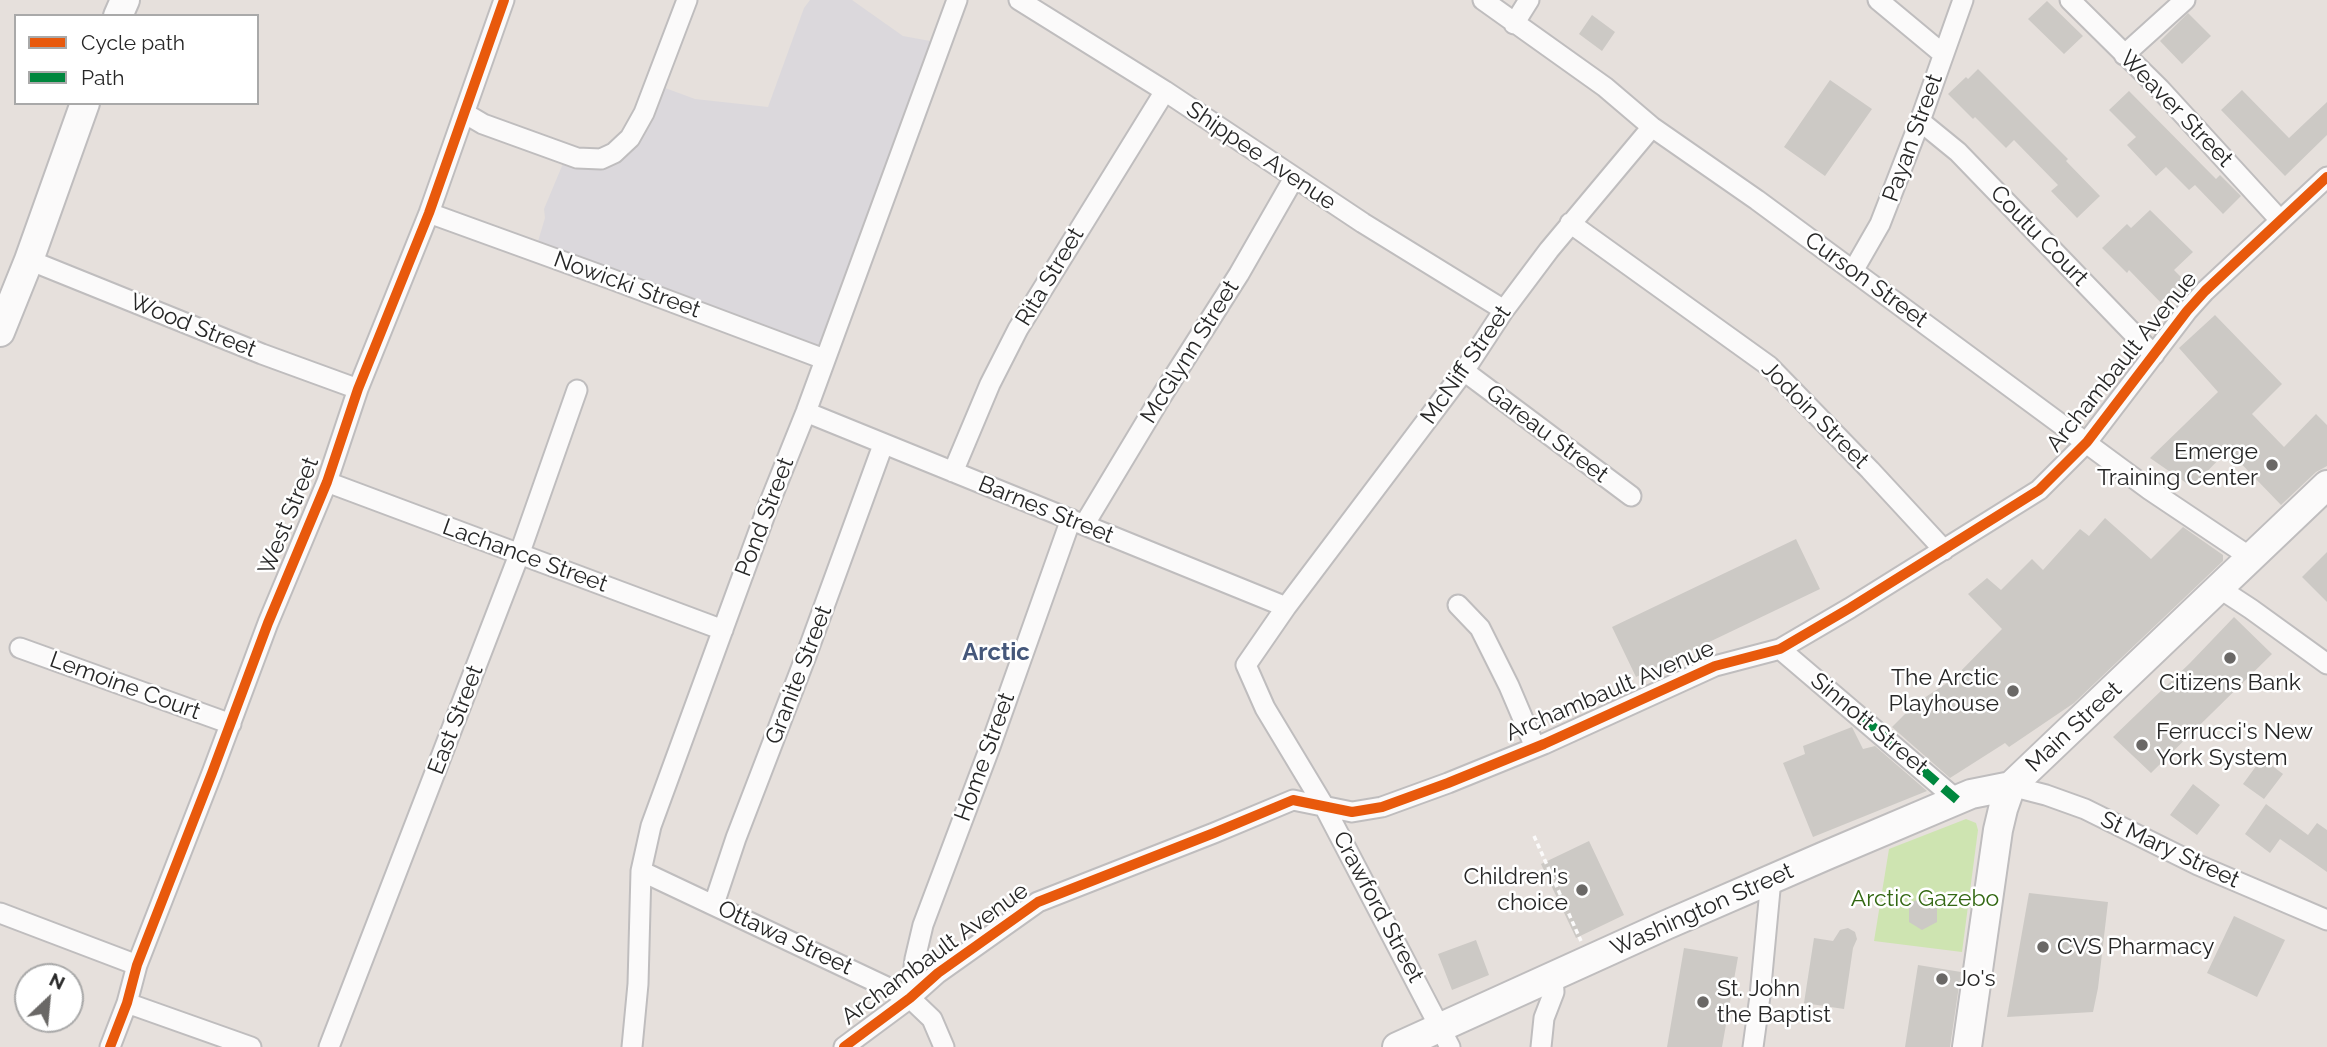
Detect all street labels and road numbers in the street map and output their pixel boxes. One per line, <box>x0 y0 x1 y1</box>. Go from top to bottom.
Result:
street label: Weaver Street <box>2114 45 2238 173</box>
street label: Payan Street <box>1877 70 1949 206</box>
street label: Shippee Avenue <box>1181 96 1341 216</box>
street label: Coutu Court <box>1984 180 2094 292</box>
street label: Rita Street <box>1010 223 1090 331</box>
street label: Curson Street <box>1799 226 1933 334</box>
street label: Nowicki Street <box>550 246 704 324</box>
street label: Archambault Avenue <box>2041 266 2203 458</box>
street label: McGlynn Street <box>1135 275 1245 429</box>
street label: Wood Street <box>126 288 260 364</box>
street label: McNiff Street <box>1415 300 1517 430</box>
street label: Jodoin Street <box>1756 356 1874 474</box>
street label: Gareau Street <box>1480 379 1614 489</box>
street label: West Street <box>253 453 325 579</box>
street label: Pond Street <box>730 454 800 580</box>
street label: Barnes Street <box>974 470 1118 550</box>
street label: Lachance Street <box>439 513 611 599</box>
street label: Granite Street <box>760 602 838 748</box>
street label: Archambault Avenue <box>1502 635 1718 747</box>
street label: Lemoine Court <box>46 646 204 726</box>
street label: East Street <box>423 661 489 779</box>
street label: Sinnott Street <box>1805 667 1933 781</box>
street label: Main Street <box>2020 676 2128 778</box>
street label: Home Street <box>949 689 1021 825</box>
street label: St Mary Street <box>2096 806 2244 894</box>
street label: Crawford Street <box>1327 827 1429 987</box>
street label: Washington Street <box>1607 857 1797 963</box>
street label: Archambault Avenue <box>836 877 1034 1031</box>
street label: Ottawa Street <box>713 895 857 981</box>

